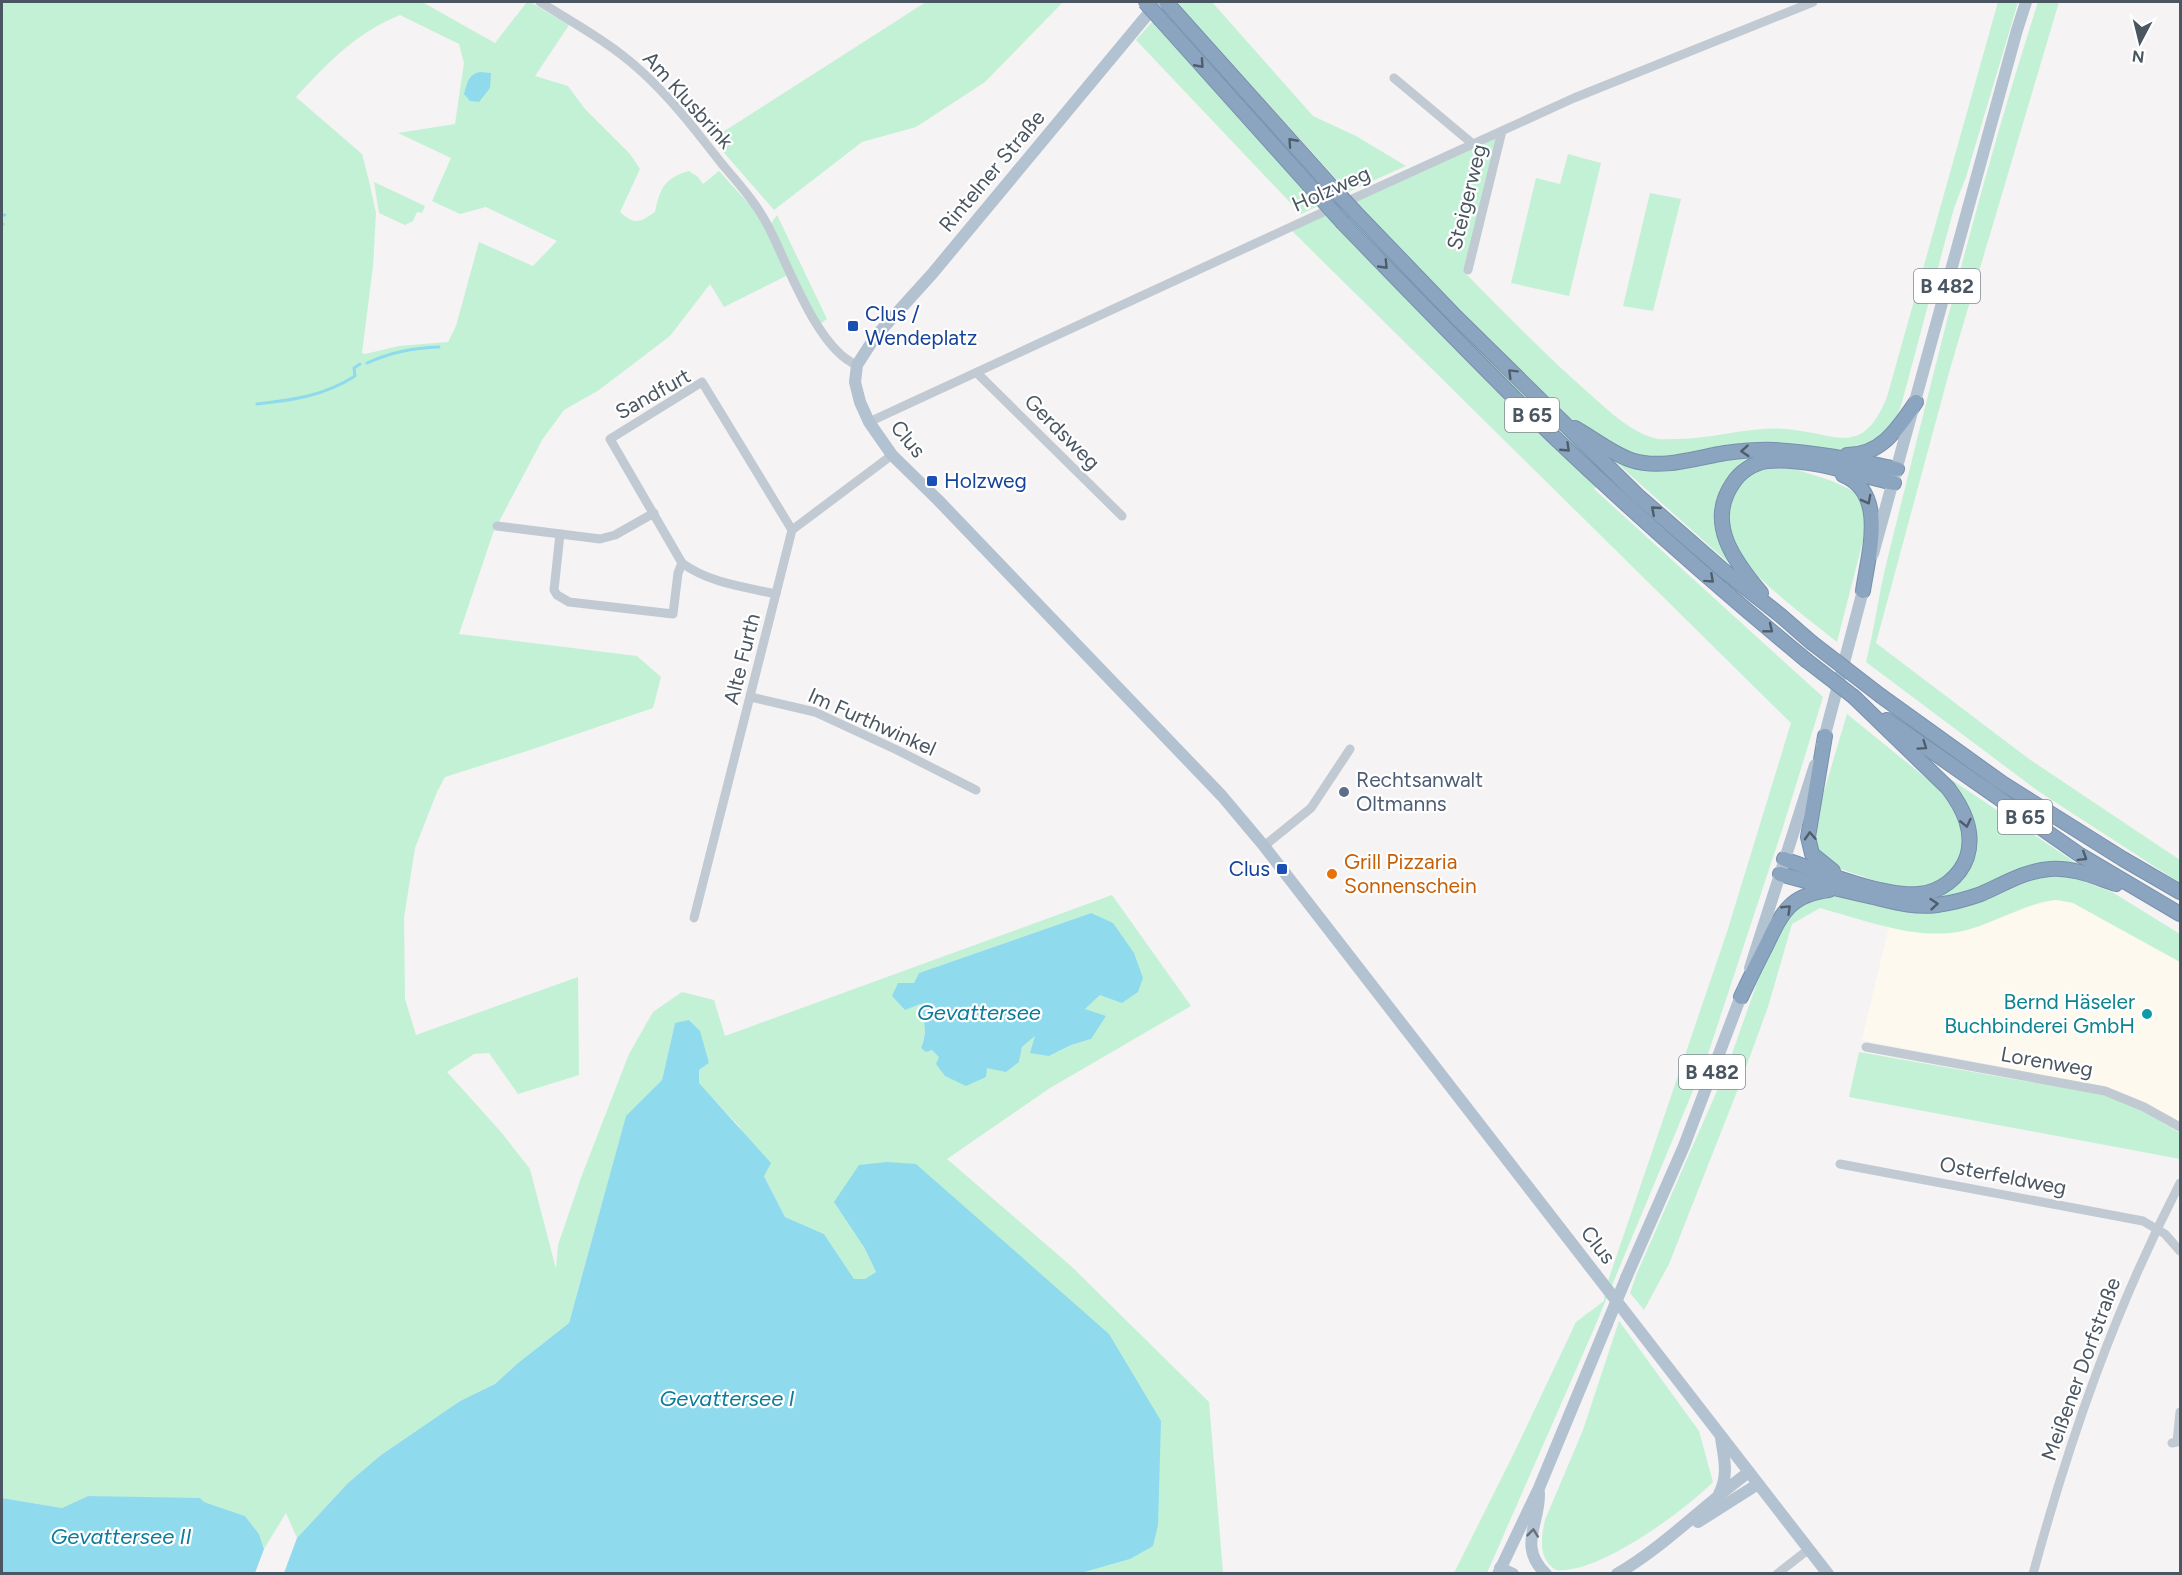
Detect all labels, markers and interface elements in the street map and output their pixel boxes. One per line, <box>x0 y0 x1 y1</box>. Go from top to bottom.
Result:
north arrow <box>2110 12 2170 72</box>
street label: Am Klusbrink <box>638 46 739 154</box>
text: N <box>2131 46 2146 67</box>
one-way arrow <box>1193 57 1204 67</box>
street label: Rintelner Straße <box>933 105 1050 237</box>
one-way arrow <box>1288 139 1299 149</box>
street label: Steigerweg <box>1441 141 1492 252</box>
street label: Holzweg <box>1288 160 1374 217</box>
one-way arrow <box>1377 258 1388 268</box>
road number: B 482 <box>1914 269 1980 303</box>
place label: Clus / Wendeplatz <box>865 301 977 350</box>
marker: Clus / Wendeplatz <box>846 319 860 333</box>
street label: Sandfurt <box>611 363 695 424</box>
one-way arrow <box>1508 369 1519 380</box>
street label: Gerdsweg <box>1019 389 1105 475</box>
road number: B 65 <box>1505 398 1559 432</box>
street label: Clus <box>886 415 931 463</box>
one-way arrow <box>1558 440 1569 451</box>
one-way arrow <box>1740 445 1749 458</box>
place label: Holzweg <box>944 468 1027 493</box>
marker: Holzweg <box>925 474 939 488</box>
one-way arrow <box>1860 494 1871 504</box>
one-way arrow <box>1651 506 1662 517</box>
one-way arrow <box>1703 572 1714 583</box>
street label: Alte Furth <box>718 611 765 707</box>
one-way arrow <box>1762 622 1773 633</box>
street label: Im Furthwinkel <box>804 682 940 761</box>
one-way arrow <box>1917 739 1928 750</box>
place label: Rechtsanwalt Oltmanns <box>1356 767 1483 816</box>
marker: Rechtsanwalt Oltmanns <box>1337 785 1351 799</box>
road number: B 65 <box>1998 800 2052 834</box>
one-way arrow <box>1959 817 1972 827</box>
one-way arrow <box>1804 831 1817 841</box>
place label: Grill Pizzaria Sonnenschein <box>1344 849 1477 898</box>
one-way arrow <box>2077 850 2088 861</box>
place label: Clus <box>1229 856 1270 881</box>
marker: Clus <box>1275 862 1289 876</box>
marker: Grill Pizzaria Sonnenschein <box>1325 867 1339 881</box>
one-way arrow <box>1929 898 1938 911</box>
one-way arrow <box>1780 906 1791 917</box>
place label: Bernd Häseler Buchbinderei GmbH <box>1944 989 2135 1038</box>
water label: Gevattersee <box>917 999 1041 1026</box>
marker: Bernd Häseler Buchbinderei GmbH <box>2140 1007 2154 1021</box>
street label: Lorenweg <box>1999 1041 2095 1082</box>
road number: B 482 <box>1679 1055 1745 1089</box>
street label: Osterfeldweg <box>1938 1151 2069 1200</box>
street label: Clus <box>1576 1221 1621 1269</box>
street label: Meißener Dorfstraße <box>2036 1274 2125 1464</box>
water label: Gevattersee I <box>659 1385 795 1412</box>
water label: Gevattersee II <box>50 1523 192 1550</box>
one-way arrow <box>1526 1528 1539 1537</box>

